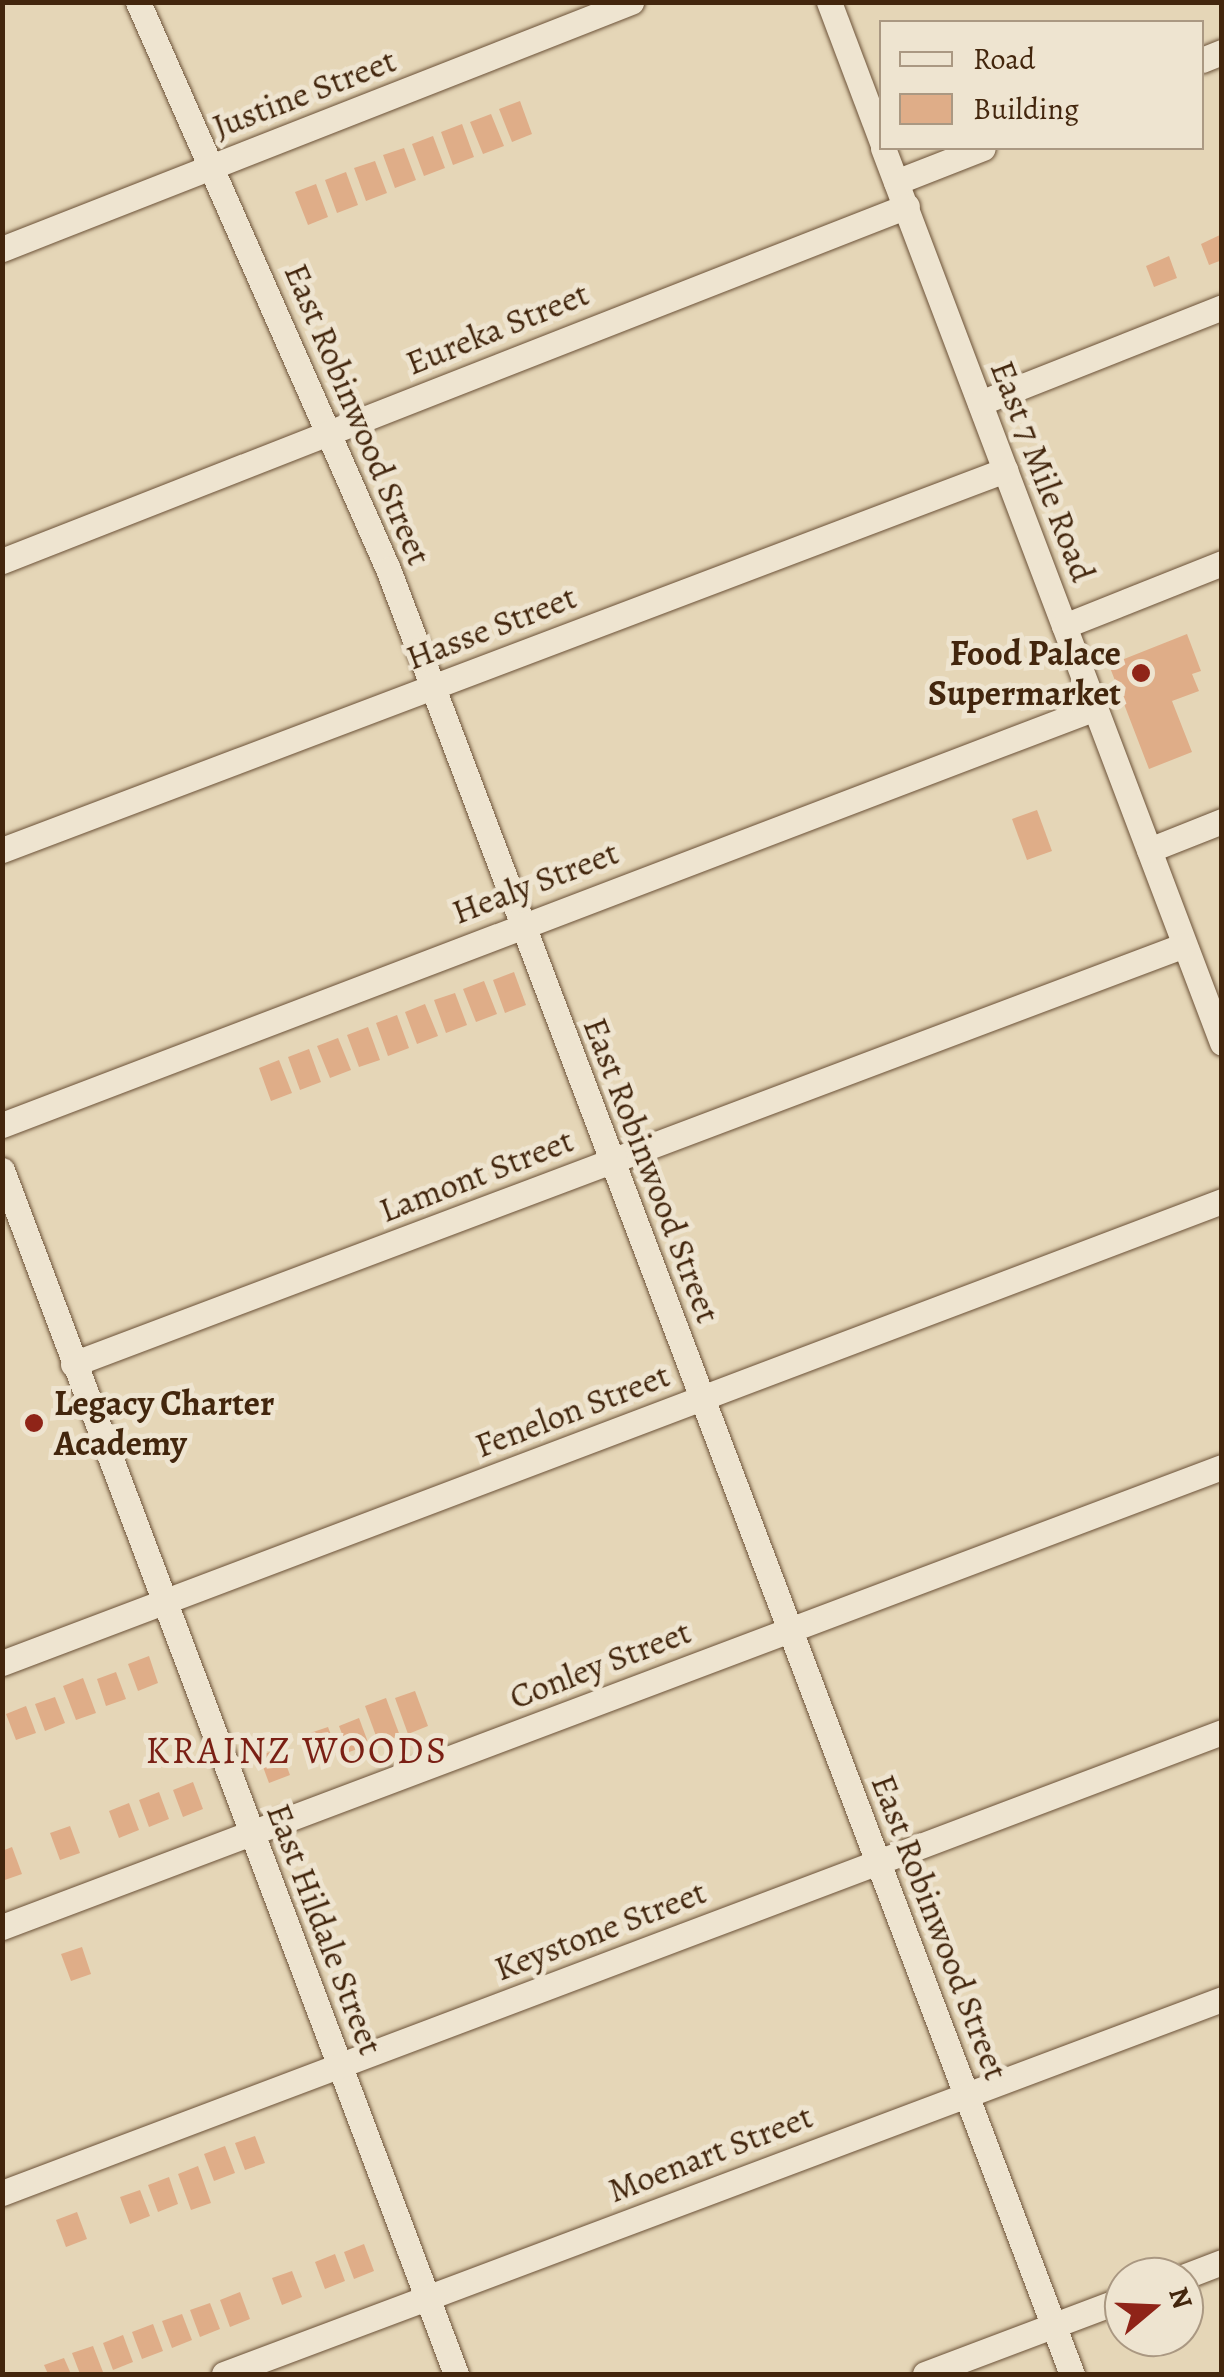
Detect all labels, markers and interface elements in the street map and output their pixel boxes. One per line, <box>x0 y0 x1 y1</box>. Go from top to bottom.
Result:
legend <box>879 20 1204 150</box>
street label: Justine Street <box>207 39 401 147</box>
text: Road <box>973 39 1035 79</box>
text: Building <box>973 89 1079 129</box>
street label: East Robinwood Street <box>275 257 441 571</box>
street label: Eureka Street <box>399 272 595 384</box>
street label: East 7 Mile Road <box>982 354 1104 588</box>
street label: Hasse Street <box>400 575 582 679</box>
place label: Food Palace Supermarket <box>928 632 1121 714</box>
marker: Food Palace Supermarket <box>1130 662 1152 684</box>
street label: Healy Street <box>446 831 624 933</box>
street label: East Robinwood Street <box>574 1011 730 1329</box>
street label: Lamont Street <box>373 1119 579 1231</box>
street label: Fenelon Street <box>469 1354 675 1466</box>
place label: Legacy Charter Academy <box>54 1382 274 1464</box>
marker: Legacy Charter Academy <box>23 1412 45 1434</box>
street label: Conley Street <box>503 1610 697 1718</box>
district label: KRAINZ WOODS <box>145 1728 449 1774</box>
street label: East Robinwood Street <box>862 1768 1018 2086</box>
street label: East Hildale Street <box>258 1797 392 2061</box>
street label: Keystone Street <box>488 1870 712 1990</box>
street label: Moenart Street <box>602 2095 818 2211</box>
north arrow <box>1104 2257 1204 2357</box>
text: N <box>1159 2282 1202 2314</box>

